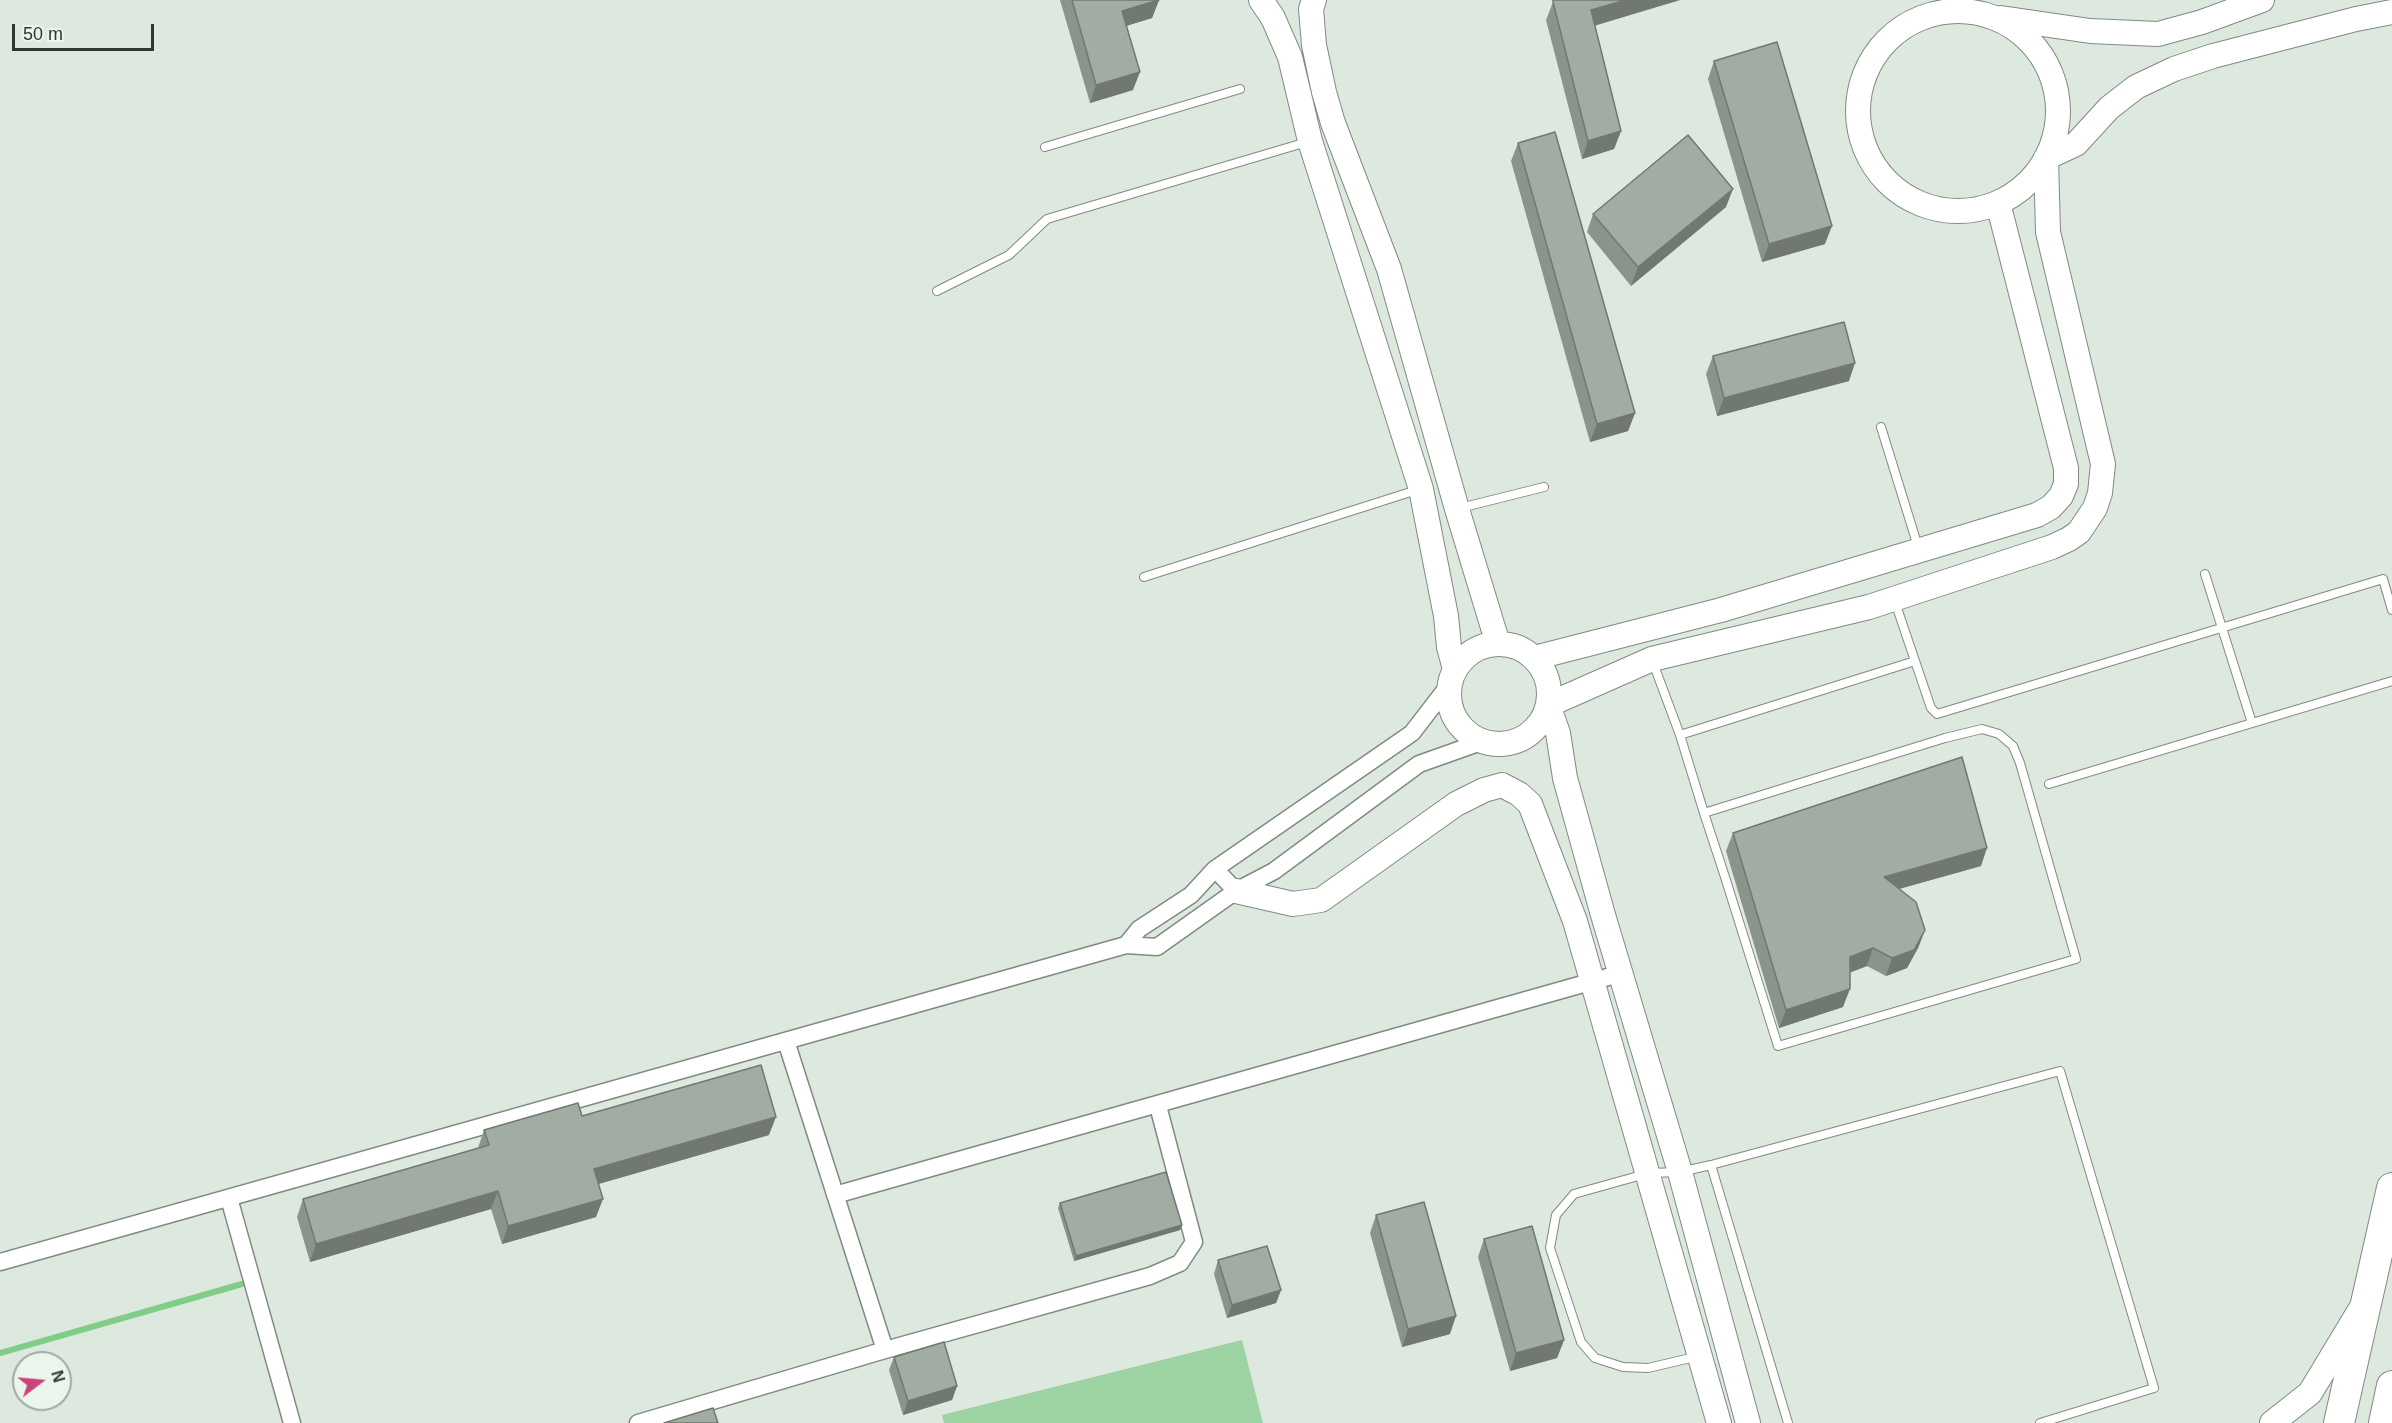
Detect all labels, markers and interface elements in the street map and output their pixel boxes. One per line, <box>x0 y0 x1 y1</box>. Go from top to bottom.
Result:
scale bar <box>15 12 158 50</box>
text: 50 m <box>23 24 63 44</box>
north arrow <box>12 1351 72 1411</box>
text: N <box>48 1369 68 1384</box>

